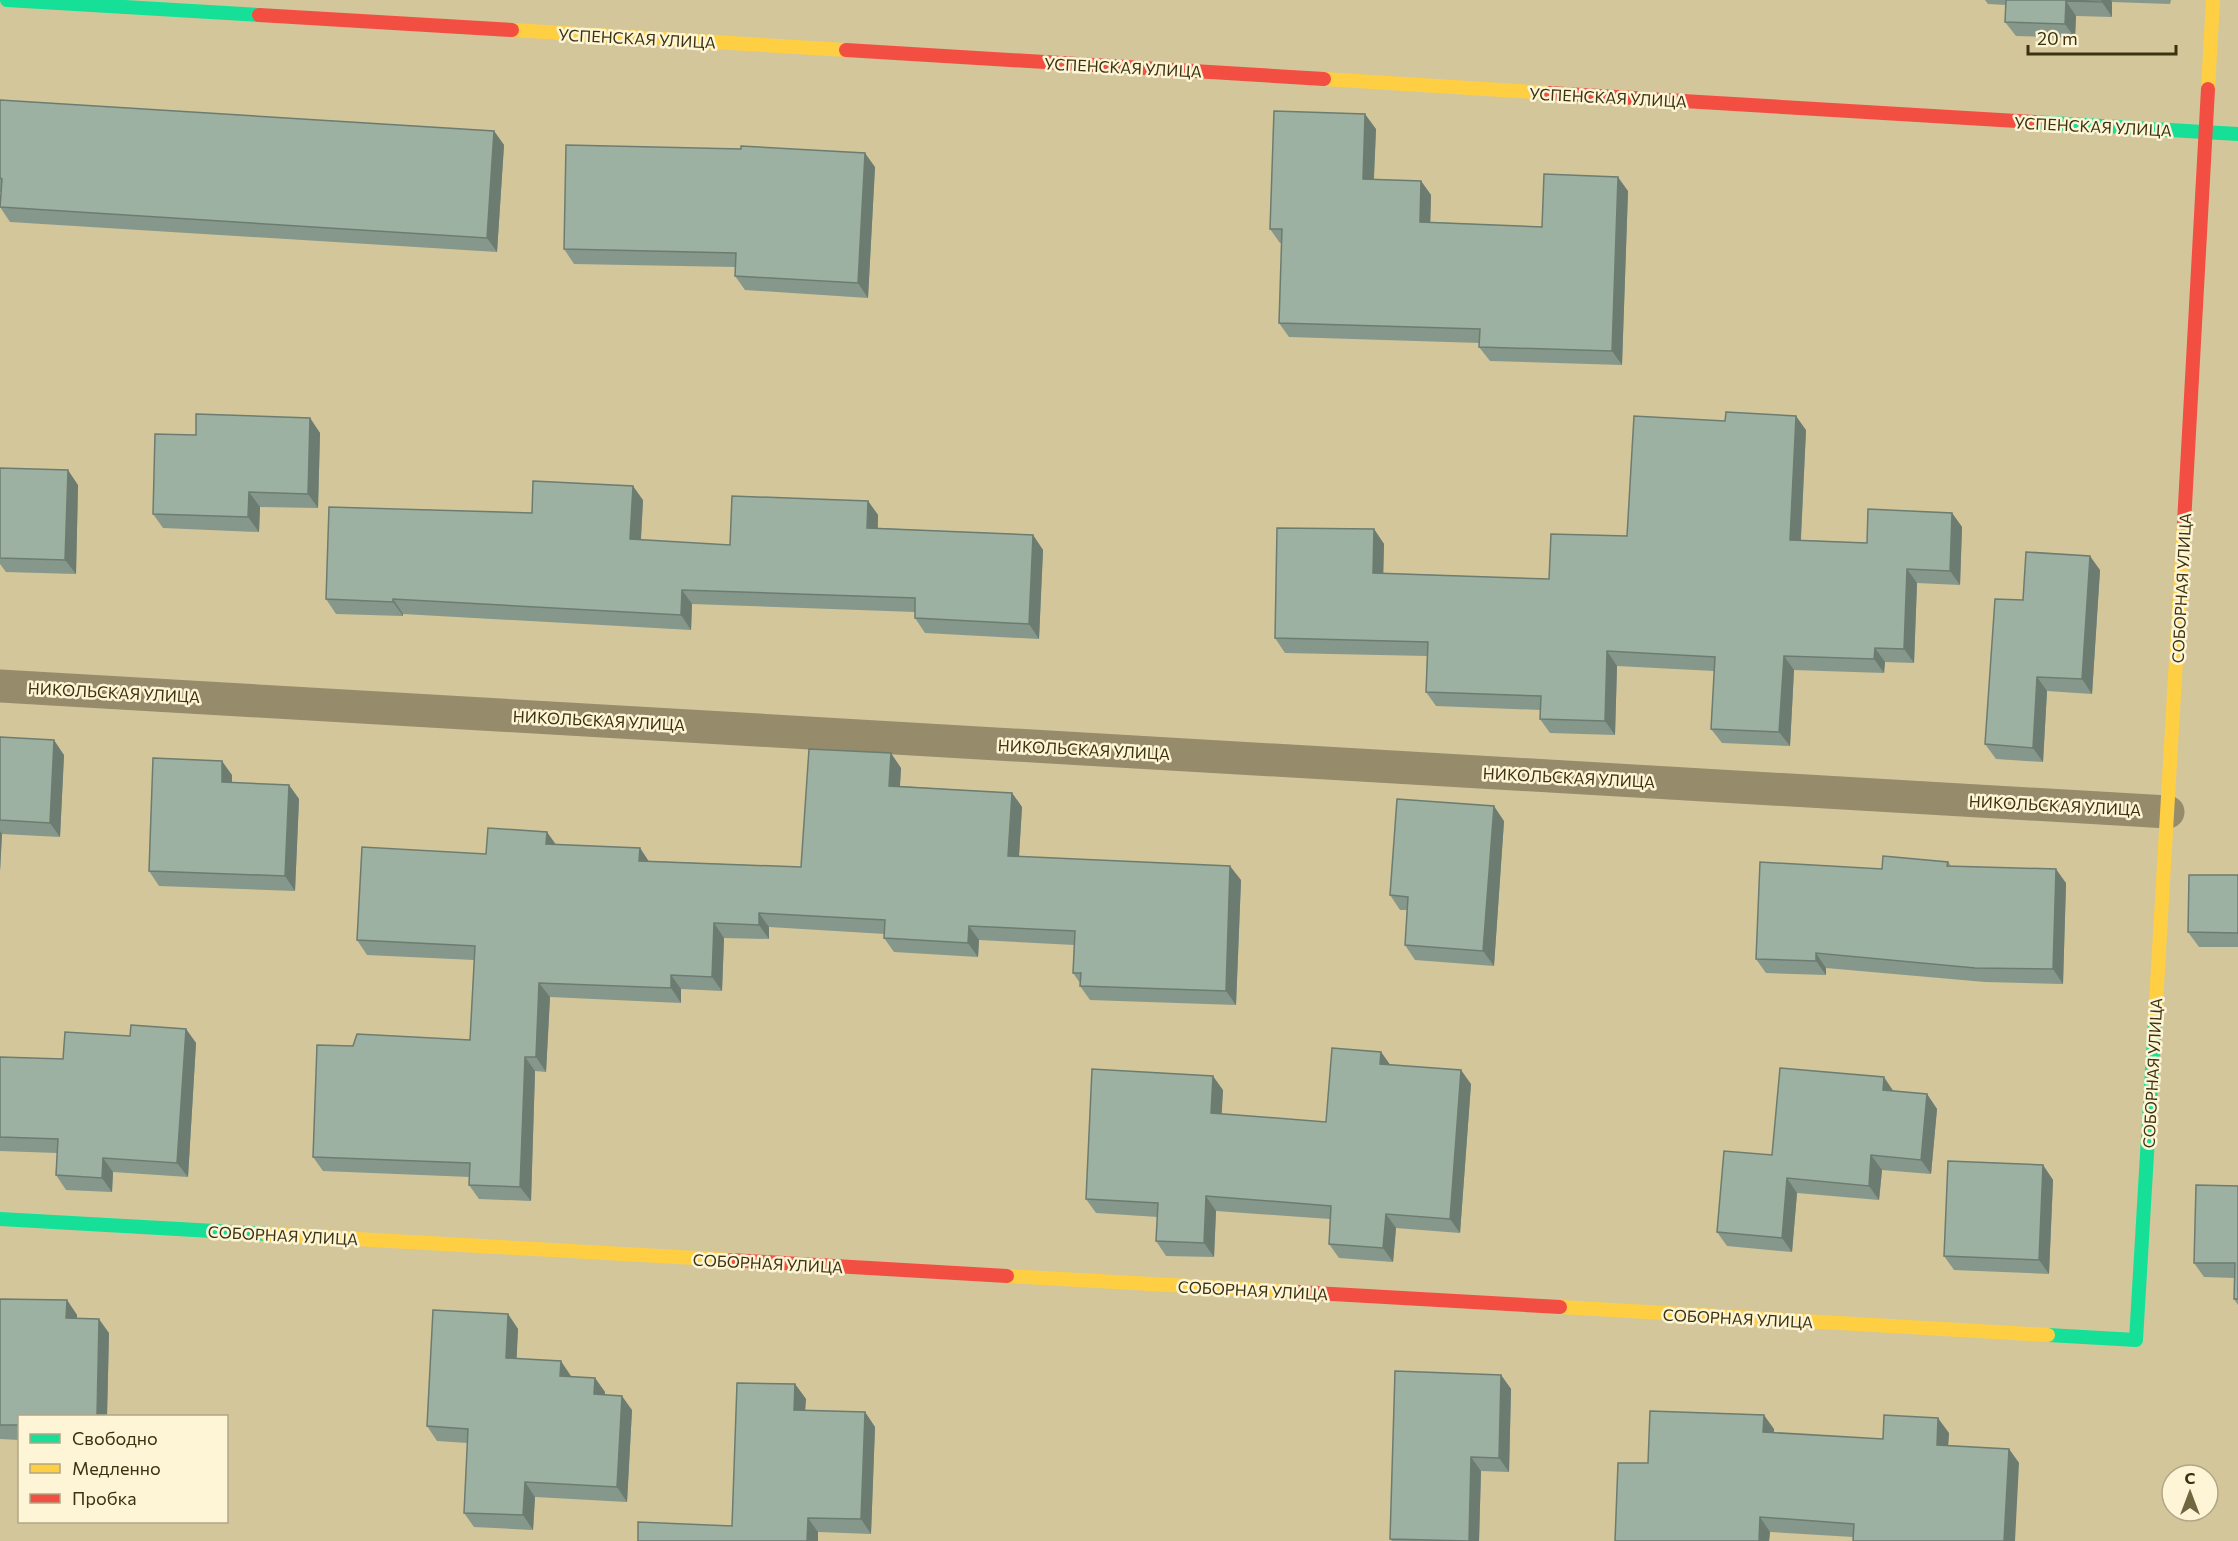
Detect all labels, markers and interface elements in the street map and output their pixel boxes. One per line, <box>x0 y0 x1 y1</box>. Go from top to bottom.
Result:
scale bar <box>2028 18 2176 56</box>
street label: УСПЕНСКАЯ УЛИЦА <box>558 24 716 52</box>
text: 20 m <box>2037 27 2078 49</box>
street label: УСПЕНСКАЯ УЛИЦА <box>1044 53 1202 81</box>
street label: УСПЕНСКАЯ УЛИЦА <box>1529 83 1687 111</box>
street label: УСПЕНСКАЯ УЛИЦА <box>2014 112 2172 140</box>
street label: СОБОРНАЯ УЛИЦА <box>2168 512 2194 664</box>
street label: НИКОЛЬСКАЯ УЛИЦА <box>27 678 201 706</box>
street label: НИКОЛЬСКАЯ УЛИЦА <box>512 706 686 734</box>
street label: НИКОЛЬСКАЯ УЛИЦА <box>997 735 1171 763</box>
street label: НИКОЛЬСКАЯ УЛИЦА <box>1482 763 1656 791</box>
street label: НИКОЛЬСКАЯ УЛИЦА <box>1968 791 2142 819</box>
street label: СОБОРНАЯ УЛИЦА <box>2139 997 2165 1149</box>
street label: СОБОРНАЯ УЛИЦА <box>207 1222 359 1248</box>
street label: СОБОРНАЯ УЛИЦА <box>692 1250 844 1276</box>
street label: СОБОРНАЯ УЛИЦА <box>1177 1277 1329 1303</box>
street label: СОБОРНАЯ УЛИЦА <box>1662 1305 1814 1331</box>
legend <box>18 1415 228 1523</box>
text: Свободно <box>72 1427 158 1449</box>
text: Медленно <box>72 1457 161 1479</box>
north arrow <box>2160 1463 2220 1523</box>
text: С <box>2185 1468 2196 1487</box>
text: Пробка <box>72 1487 137 1509</box>

